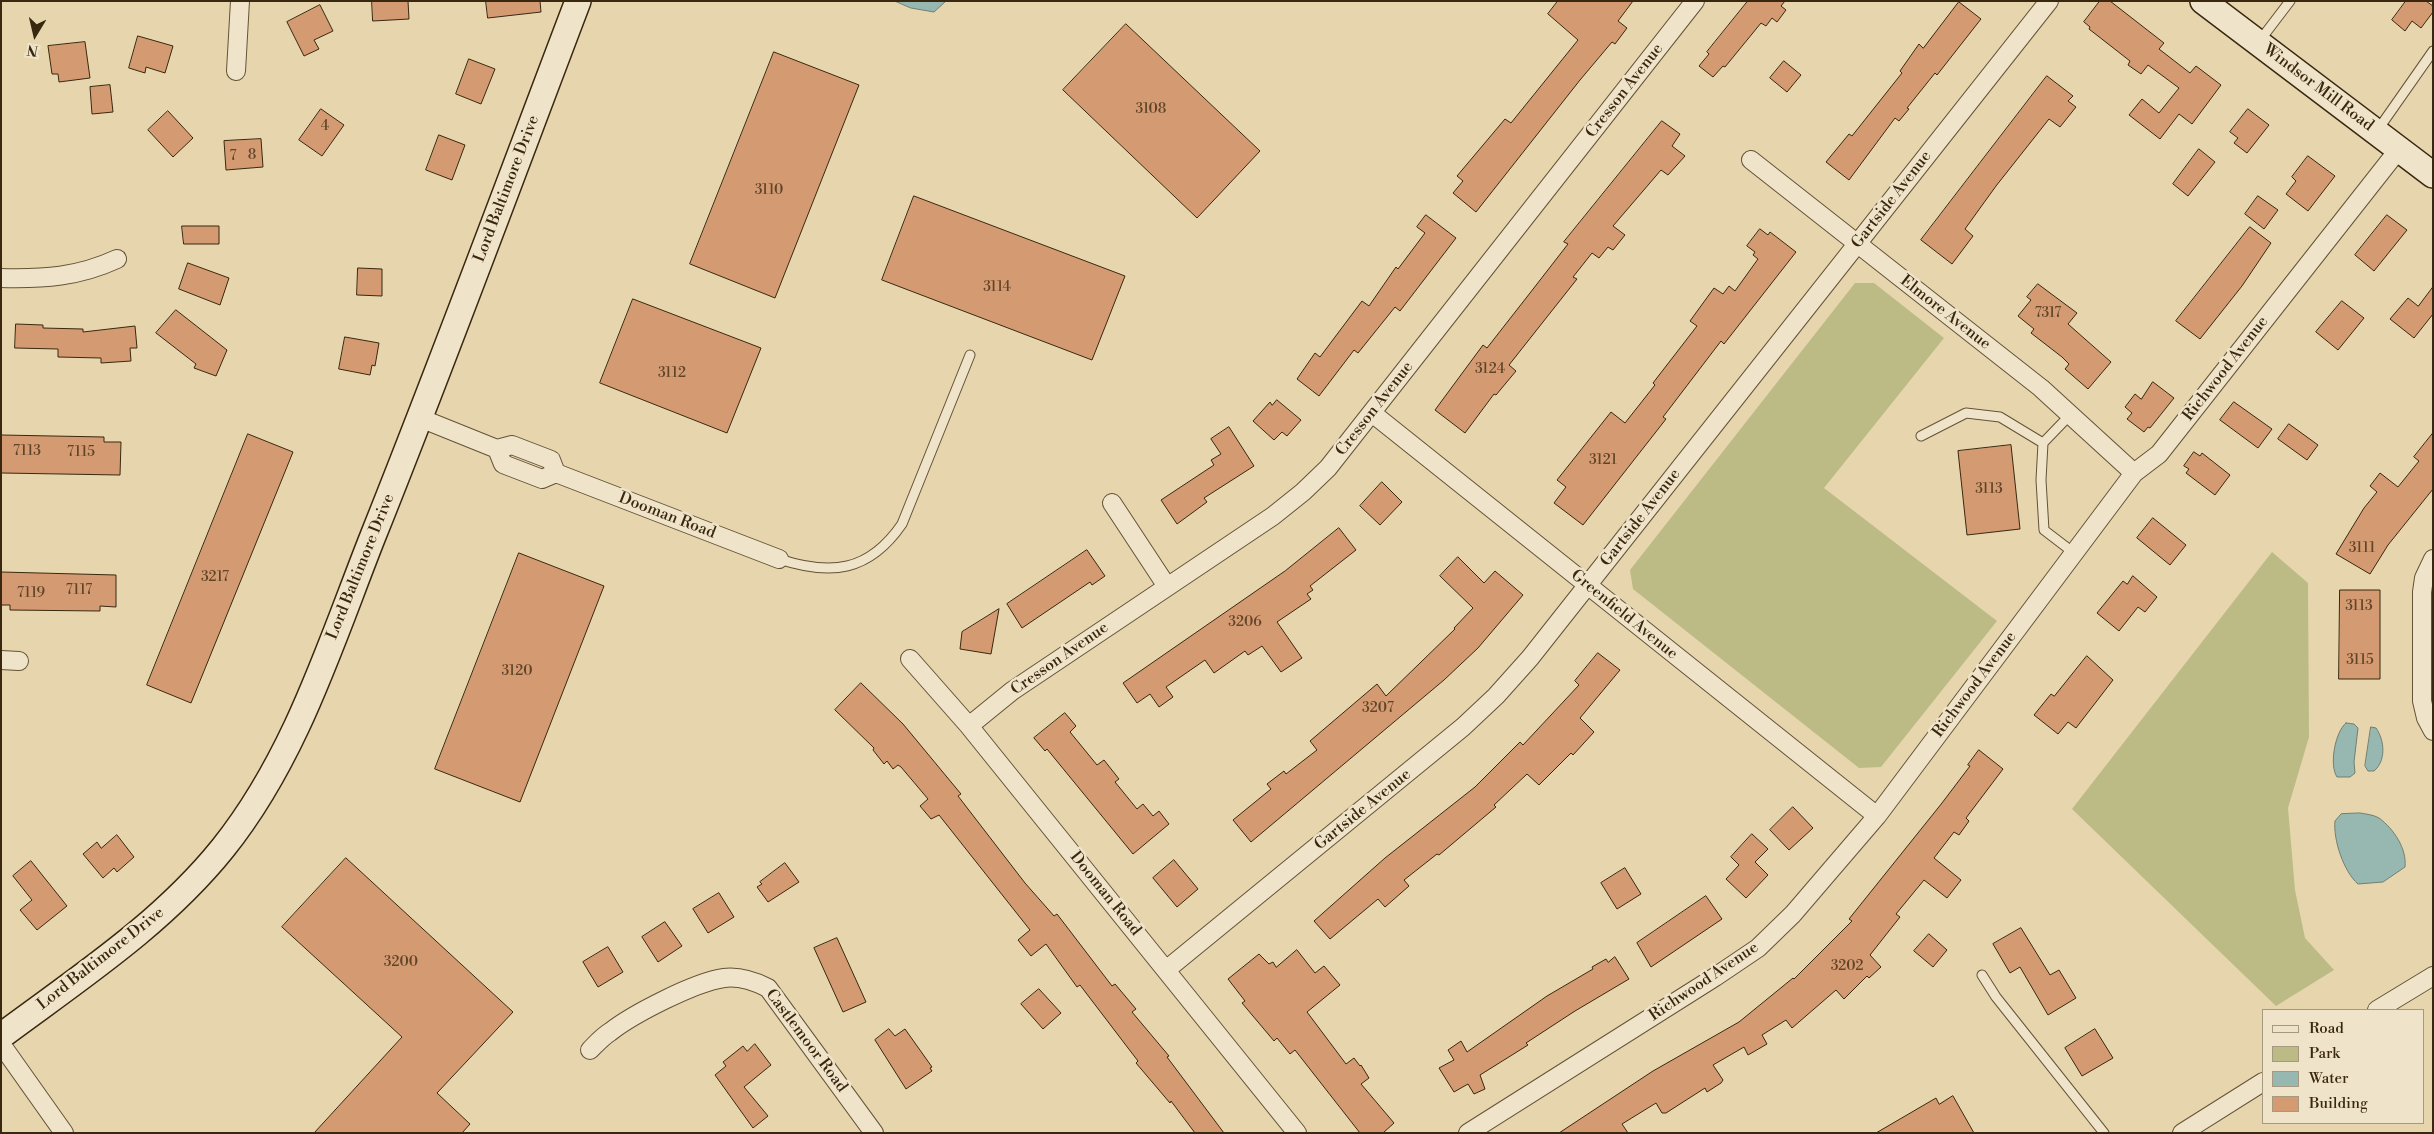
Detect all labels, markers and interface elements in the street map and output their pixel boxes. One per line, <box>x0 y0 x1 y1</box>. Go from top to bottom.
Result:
north arrow <box>10 10 60 60</box>
text: N <box>26 40 40 60</box>
street label: Cresson Avenue <box>1582 40 1668 142</box>
street label: Windsor Mill Road <box>2259 40 2377 136</box>
house number: 3108 <box>1136 102 1166 118</box>
street label: Lord Baltimore Drive <box>470 113 544 265</box>
house number: 4 <box>321 119 329 135</box>
street label: Gartside Avenue <box>1848 147 1936 253</box>
house number: 8 <box>248 148 256 164</box>
house number: 7 <box>229 149 237 165</box>
house number: 3110 <box>755 183 783 199</box>
street label: Elmore Avenue <box>1896 272 1994 354</box>
house number: 3114 <box>983 280 1011 296</box>
house number: 7317 <box>2035 306 2061 322</box>
street label: Richwood Avenue <box>2179 313 2273 425</box>
street label: Cresson Avenue <box>1332 358 1418 460</box>
house number: 3124 <box>1475 362 1505 378</box>
house number: 3112 <box>658 366 686 382</box>
house number: 7113 <box>13 444 41 460</box>
house number: 7115 <box>67 445 95 461</box>
house number: 3121 <box>1589 453 1617 469</box>
street label: Gartside Avenue <box>1597 465 1685 571</box>
house number: 3113 <box>1975 482 2003 498</box>
street label: Dooman Road <box>616 489 718 543</box>
street label: Lord Baltimore Drive <box>323 491 399 643</box>
house number: 3111 <box>2349 541 2375 557</box>
street label: Greenfield Avenue <box>1567 566 1681 664</box>
house number: 3217 <box>201 570 229 586</box>
house number: 7117 <box>66 583 92 599</box>
house number: 7119 <box>17 586 45 602</box>
house number: 3113 <box>2345 599 2373 615</box>
house number: 3206 <box>1228 615 1262 631</box>
street label: Cresson Avenue <box>1008 618 1112 700</box>
street label: Richwood Avenue <box>1929 628 2021 742</box>
house number: 3115 <box>2346 653 2374 669</box>
house number: 3120 <box>502 664 532 680</box>
house number: 3207 <box>1362 701 1394 717</box>
street label: Gartside Avenue <box>1311 765 1415 855</box>
street label: Dooman Road <box>1065 848 1145 940</box>
street label: Lord Baltimore Drive <box>34 904 168 1014</box>
street label: Richwood Avenue <box>1646 938 1762 1026</box>
house number: 3200 <box>384 955 418 971</box>
house number: 3202 <box>1831 959 1863 975</box>
street label: Castlemoor Road <box>761 986 851 1096</box>
legend <box>2262 1009 2424 1124</box>
text: Road <box>2309 1019 2344 1038</box>
text: Park <box>2309 1044 2340 1063</box>
text: Water <box>2309 1069 2348 1088</box>
text: Building <box>2309 1094 2368 1113</box>

